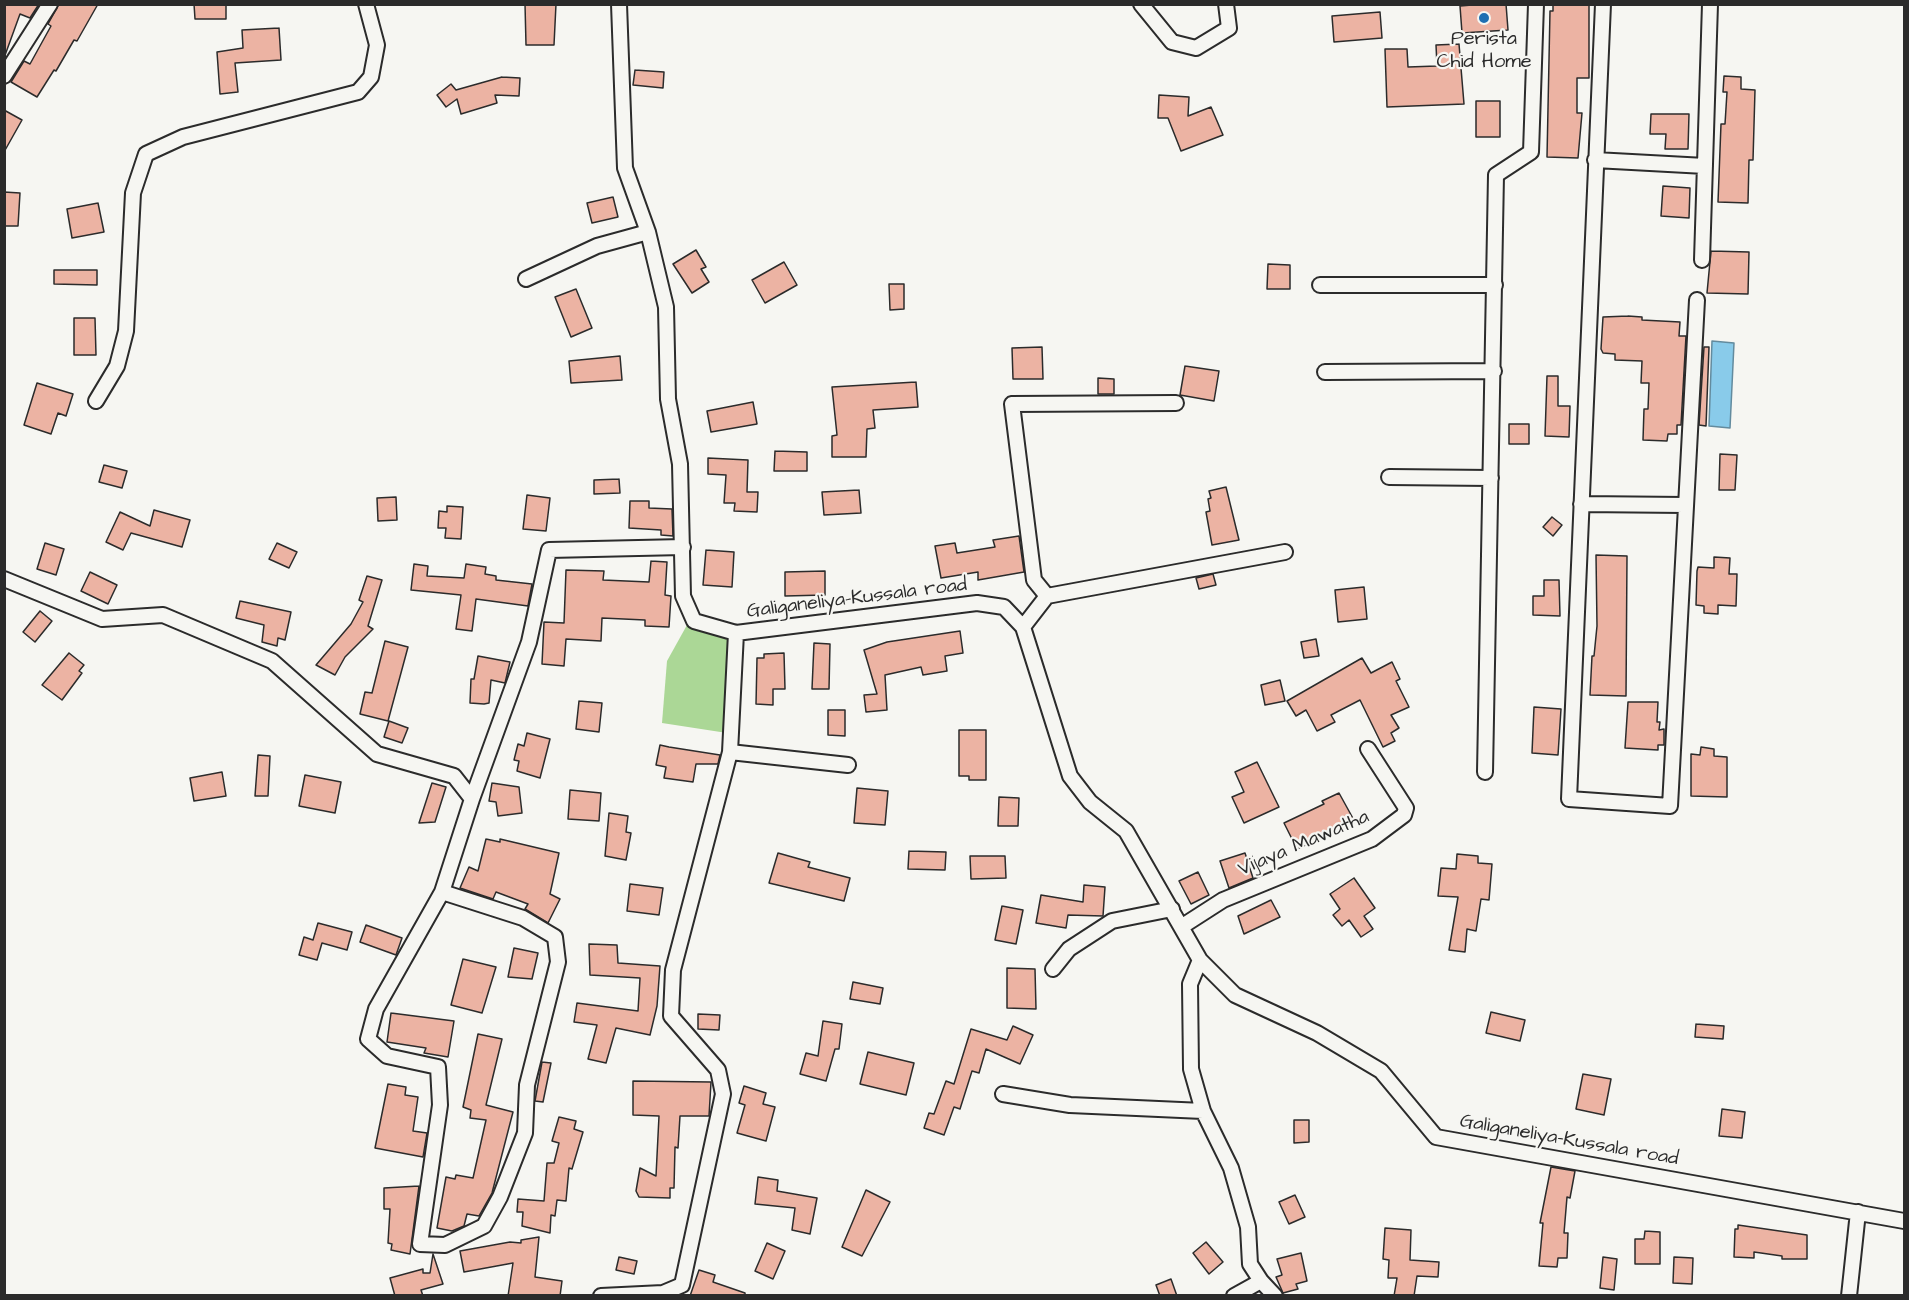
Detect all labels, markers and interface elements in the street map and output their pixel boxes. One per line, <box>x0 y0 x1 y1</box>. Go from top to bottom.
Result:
marker: Perista Chid Home <box>1477 11 1491 25</box>
place label: Perista Chid Home <box>1436 28 1532 75</box>
street label: Galiganeliya-Kussala road <box>746 574 968 624</box>
street label: Vijaya Mawatha <box>1235 806 1373 882</box>
street label: Galiganeliya-Kussala road <box>1458 1110 1680 1172</box>

